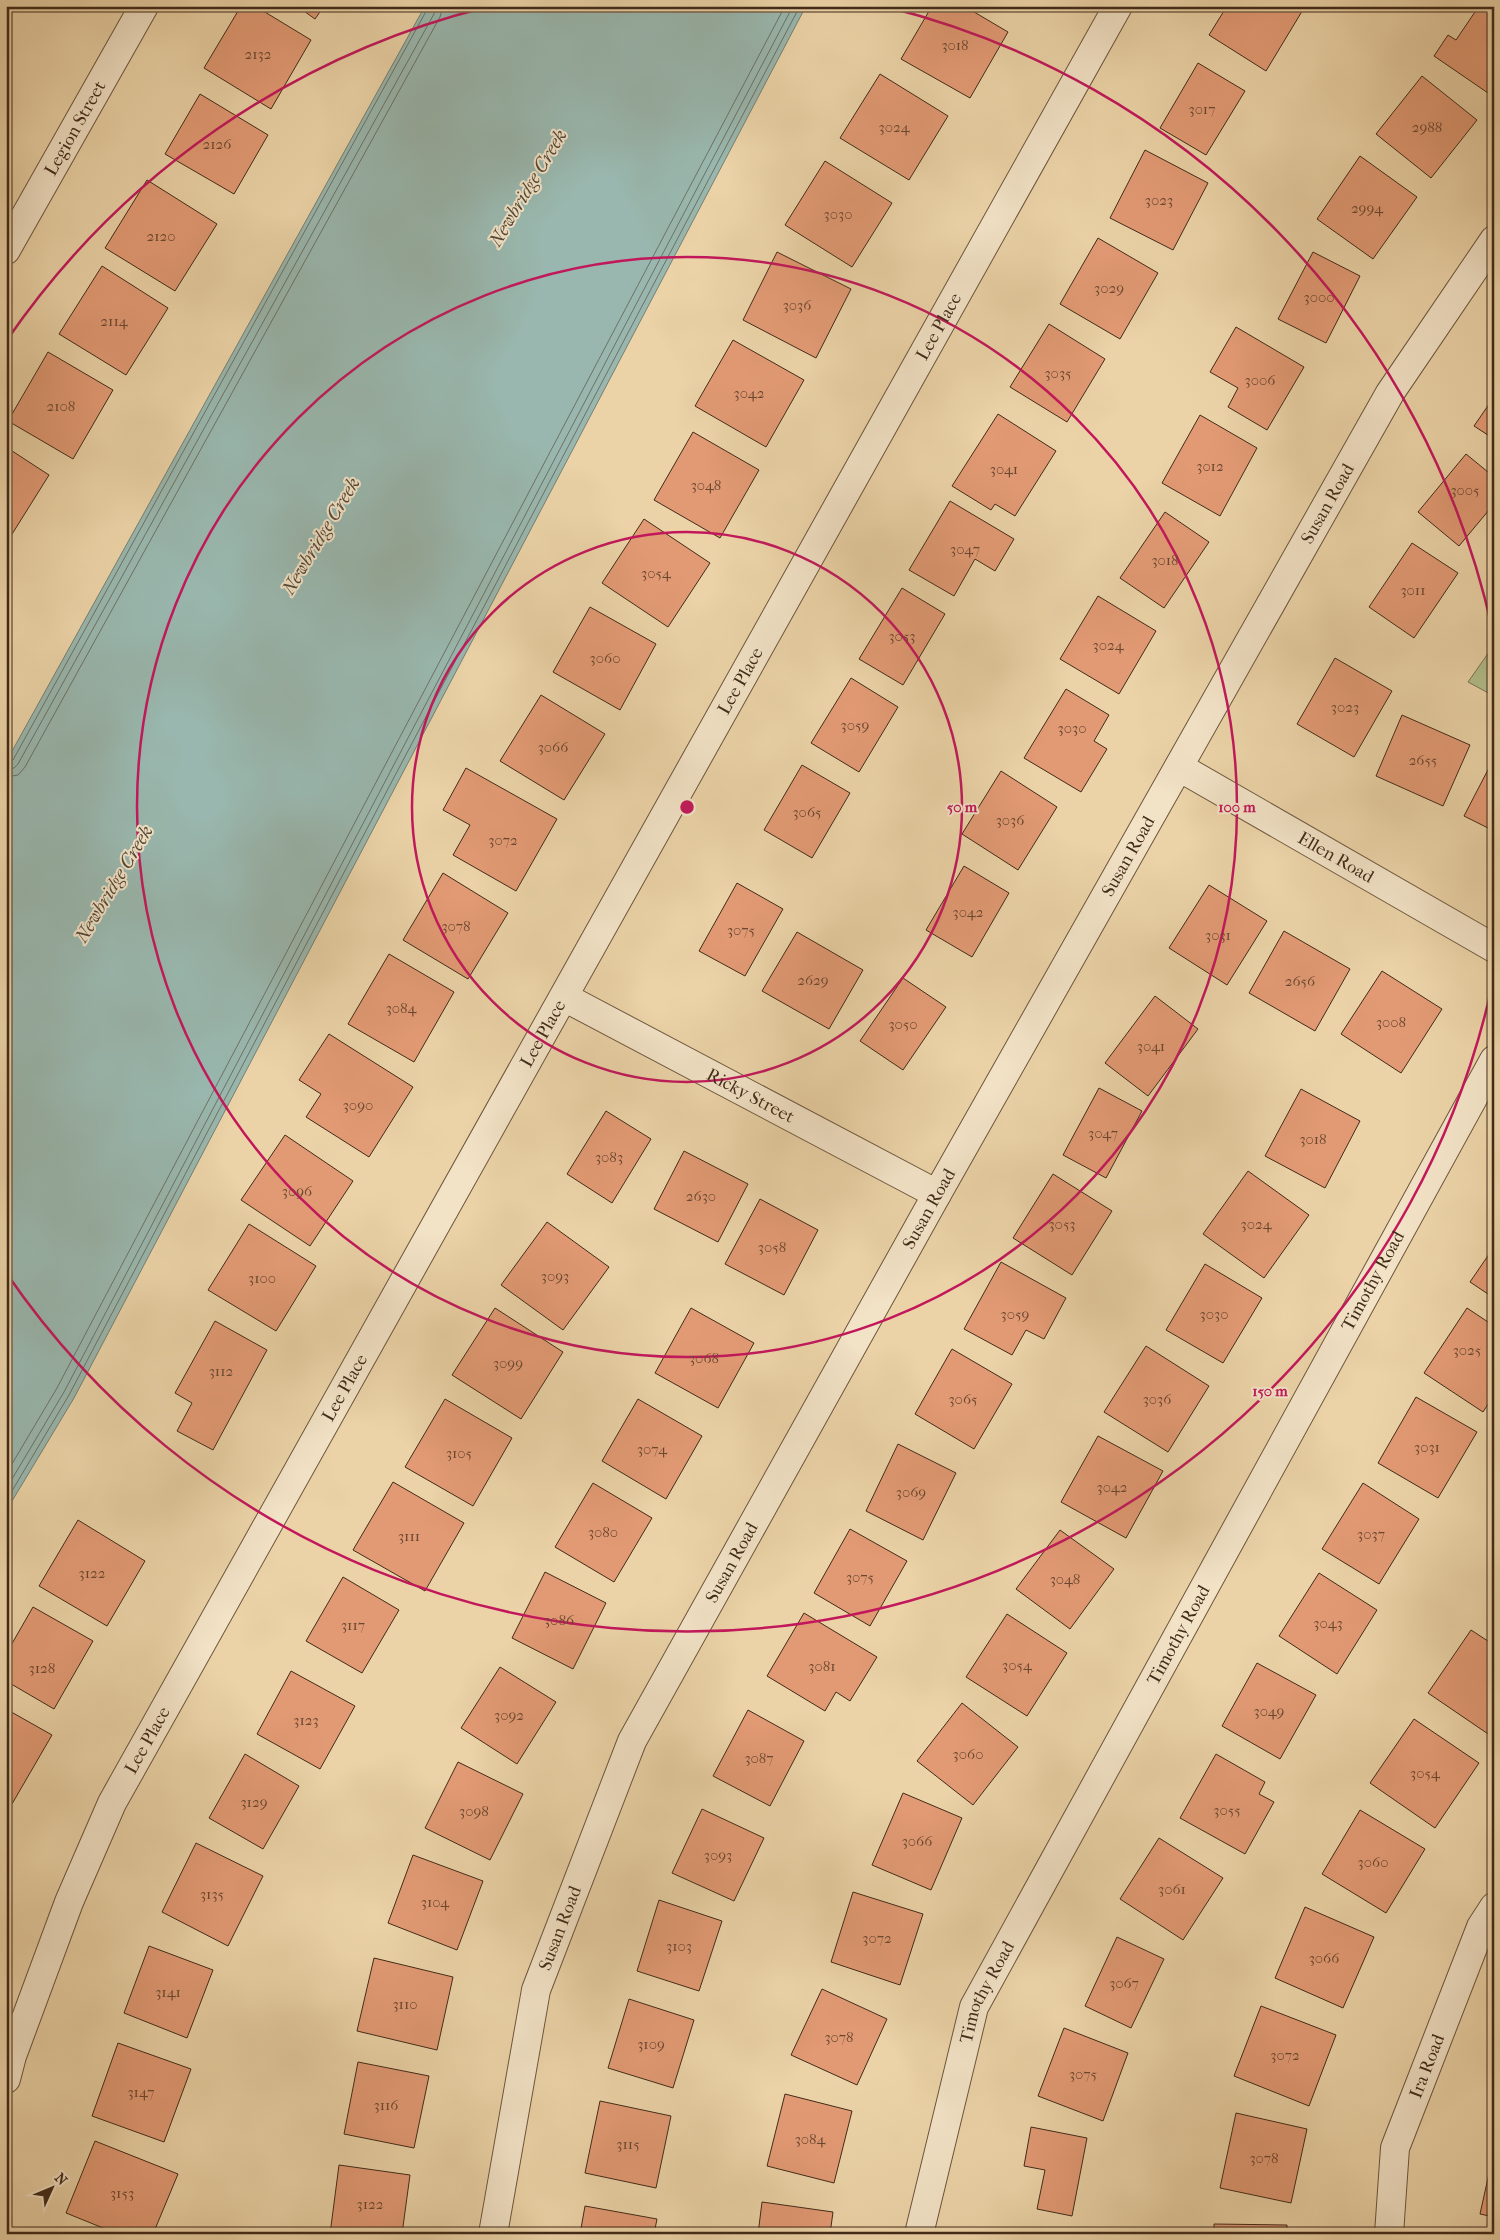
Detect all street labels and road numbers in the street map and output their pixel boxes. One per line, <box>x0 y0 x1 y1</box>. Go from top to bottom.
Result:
street label: Legion Street <box>40 77 110 179</box>
street label: Lee Place <box>911 289 966 364</box>
street label: Susan Road <box>1296 460 1359 547</box>
street label: Lee Place <box>713 643 767 718</box>
street label: Susan Road <box>1097 812 1159 900</box>
street label: Ellen Road <box>1294 827 1378 887</box>
street label: Lee Place <box>516 996 570 1071</box>
street label: Ricky Street <box>703 1064 799 1128</box>
street label: Susan Road <box>898 1165 960 1253</box>
street label: Timothy Road <box>1337 1227 1409 1334</box>
street label: Lee Place <box>317 1350 372 1425</box>
street label: Susan Road <box>701 1518 762 1606</box>
street label: Timothy Road <box>1142 1581 1214 1688</box>
street label: Lee Place <box>120 1703 174 1777</box>
street label: Susan Road <box>534 1883 586 1973</box>
street label: Timothy Road <box>955 1937 1019 2045</box>
street label: Ira Road <box>1405 2031 1449 2101</box>

